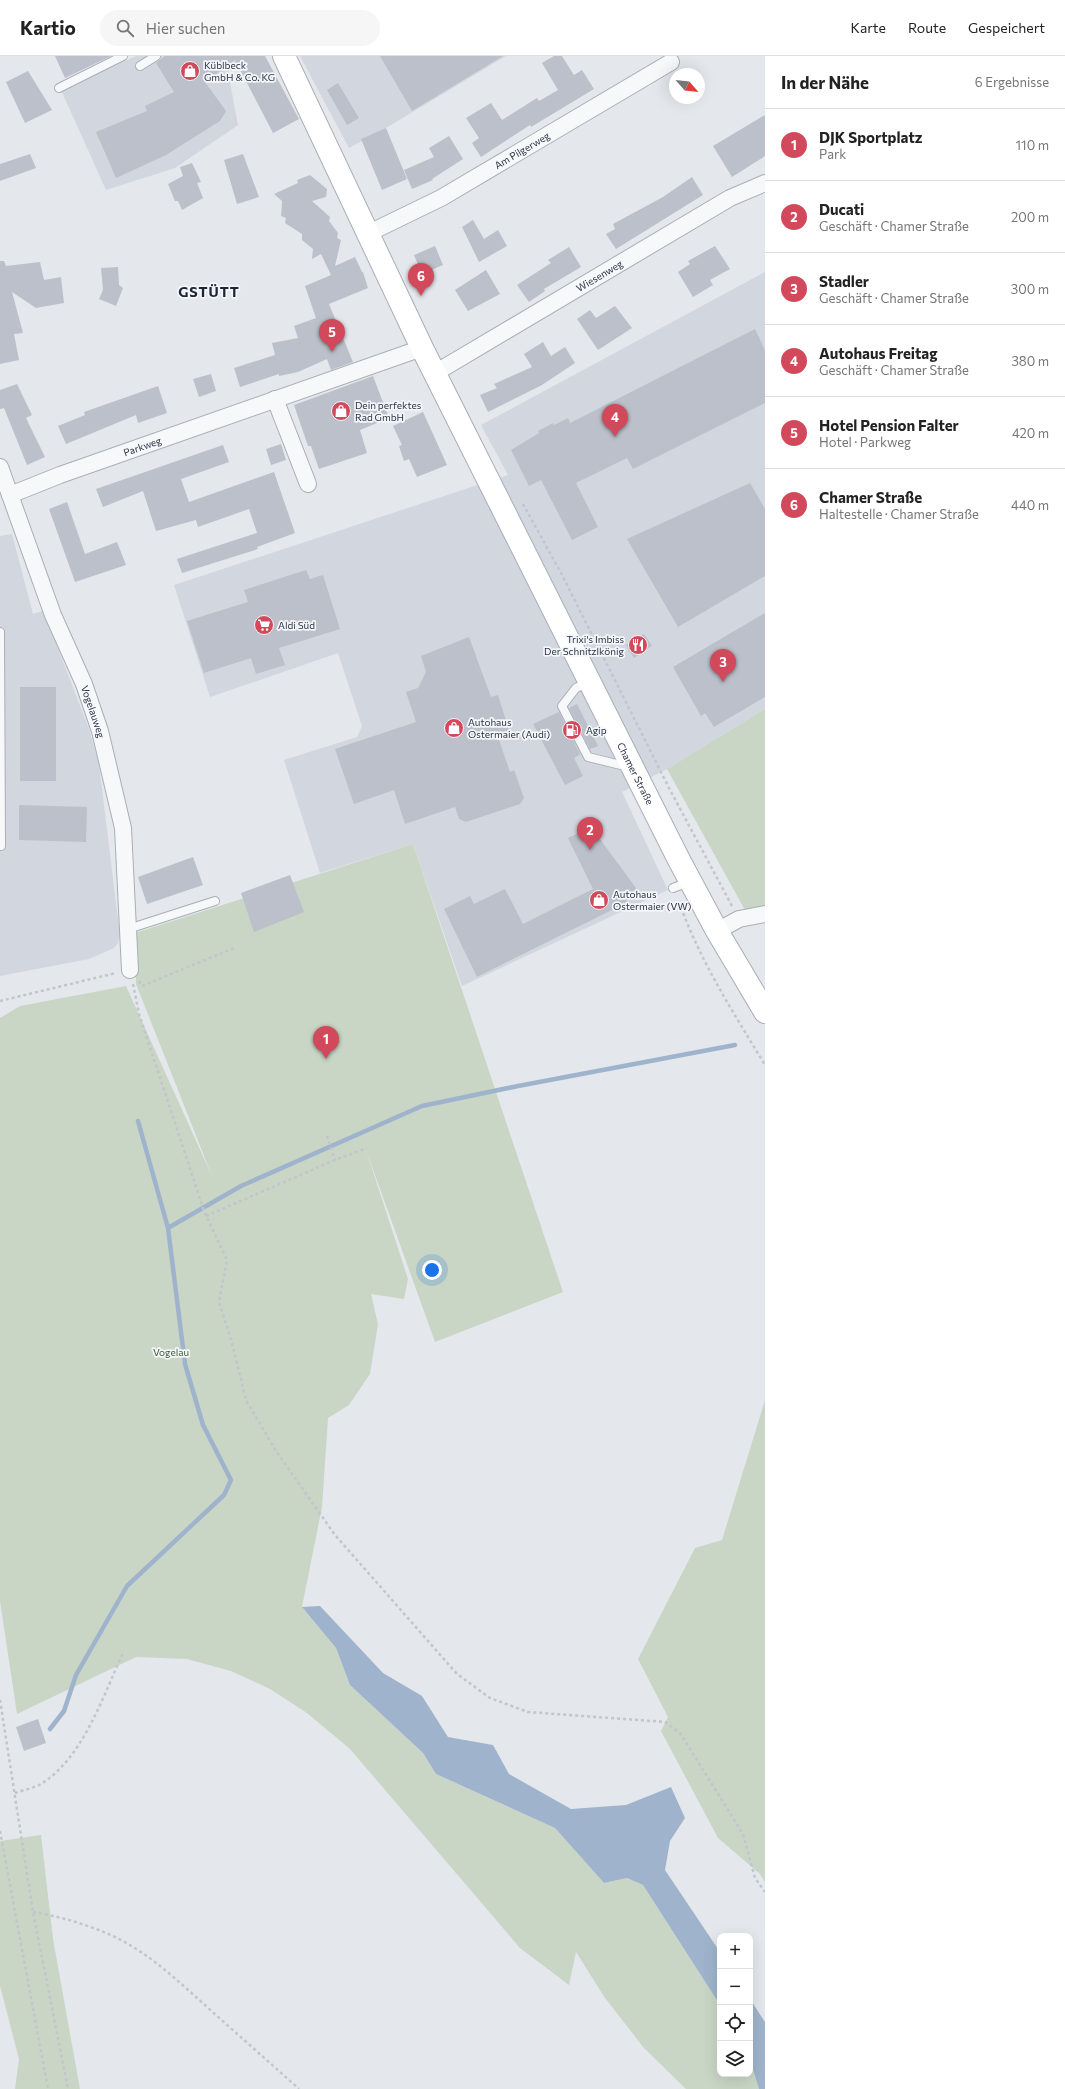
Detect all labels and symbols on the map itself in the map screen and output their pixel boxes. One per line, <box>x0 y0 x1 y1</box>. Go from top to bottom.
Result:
place label: Küblbeck GmbH & Co. KG <box>204 59 275 83</box>
shop icon: Küblbeck GmbH & Co. KG <box>179 60 201 82</box>
north arrow <box>669 68 705 104</box>
street label: Am Pilgerweg <box>492 129 552 171</box>
street label: Wiesenweg <box>574 257 625 294</box>
pin: 6 <box>408 263 434 296</box>
district label: GSTÜTT <box>178 283 240 300</box>
pin: 5 <box>319 319 345 352</box>
place label: Dein perfektes Rad GmbH <box>355 399 422 423</box>
shop icon: Dein perfektes Rad GmbH <box>330 400 352 422</box>
pin: 4 <box>602 404 628 437</box>
street label: Parkweg <box>122 434 163 458</box>
supermarket icon: Aldi Süd <box>253 614 275 636</box>
place label: Aldi Süd <box>278 619 315 631</box>
place label: Trixi's Imbiss Der Schnitzlkönig <box>544 633 625 657</box>
restaurant icon: Trixi's Imbiss Der Schnitzlkönig <box>627 634 649 656</box>
pin: 3 <box>710 649 736 682</box>
street label: Vogelauweg <box>79 684 108 740</box>
place label: Autohaus Ostermaier (Audi) <box>468 716 550 740</box>
shop icon: Autohaus Ostermaier (Audi) <box>443 717 465 739</box>
fuel station icon: Agip <box>561 719 583 741</box>
place label: Agip <box>586 724 607 736</box>
street label: Chamer Straße <box>615 740 656 807</box>
pin: 2 <box>577 817 603 850</box>
place label: Autohaus Ostermaier (VW) <box>613 888 692 912</box>
shop icon: Autohaus Ostermaier (VW) <box>588 889 610 911</box>
pin: 1 <box>313 1026 339 1059</box>
your location <box>422 1260 442 1280</box>
park label: Vogelau <box>153 1346 189 1358</box>

